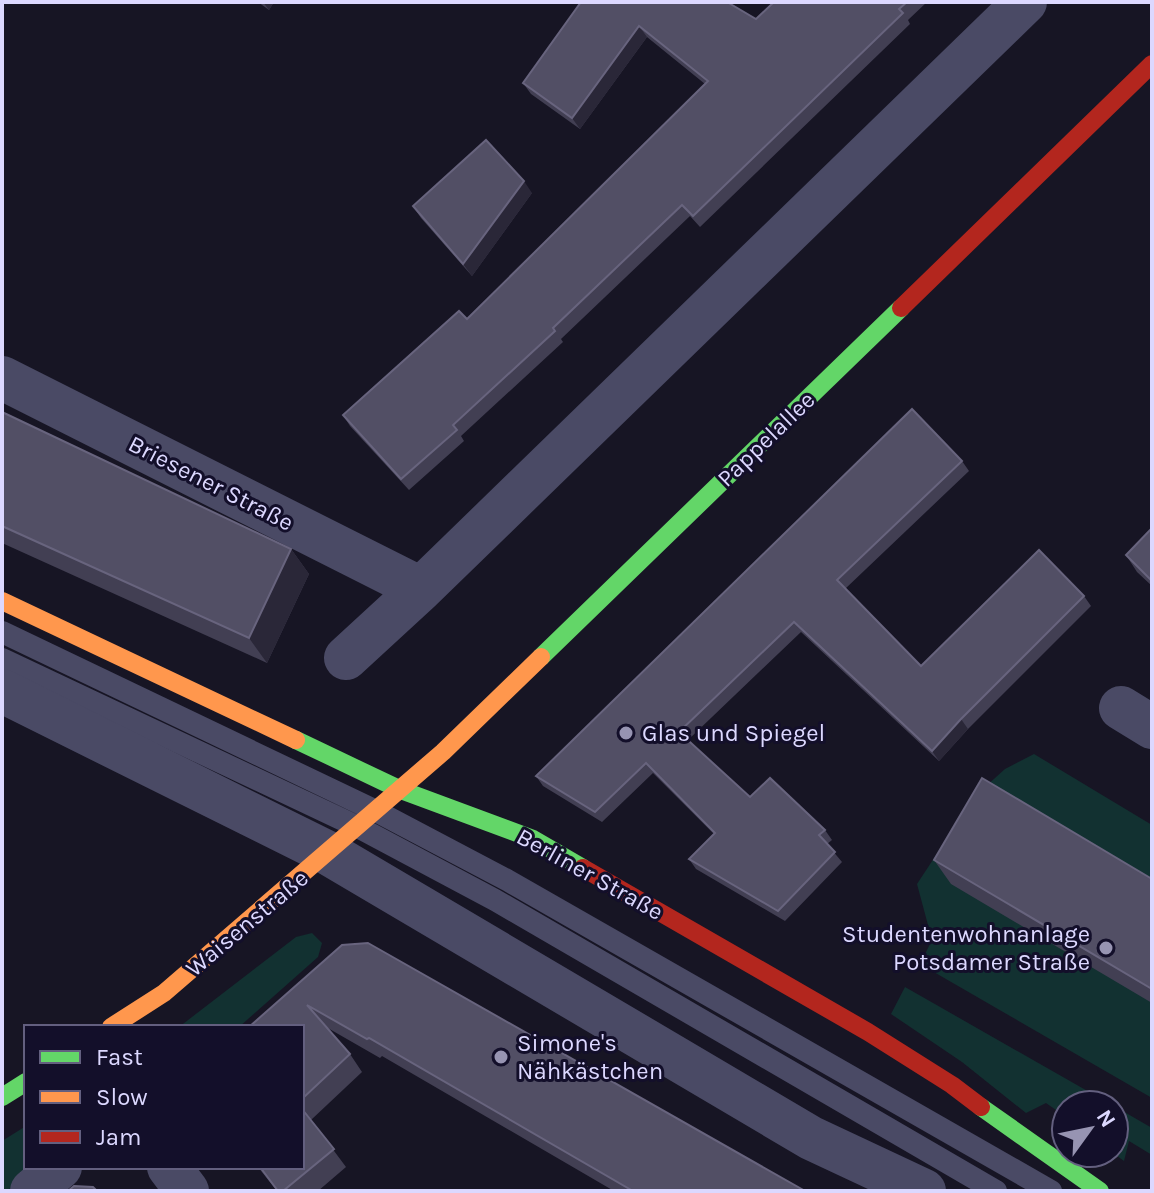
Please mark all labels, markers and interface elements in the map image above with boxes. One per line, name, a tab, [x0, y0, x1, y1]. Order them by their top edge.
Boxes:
street label: Pappelallee	[711, 386, 821, 492]
street label: Briesener Straße	[124, 429, 298, 537]
place label: Glas und Spiegel	[642, 719, 825, 747]
marker: Glas und Spiegel	[617, 724, 635, 742]
street label: Berliner Straße	[512, 822, 668, 926]
street label: Waisenstraße	[180, 864, 314, 982]
place label: Studentenwohnanlage Potsdamer Straße	[842, 920, 1090, 976]
marker: Studentenwohnanlage Potsdamer Straße	[1097, 939, 1115, 957]
legend	[24, 1025, 304, 1169]
place label: Simone's Nähkästchen	[517, 1029, 663, 1085]
text: Fast	[96, 1043, 143, 1071]
marker: Simone's Nähkästchen	[492, 1048, 510, 1066]
text: Slow	[96, 1083, 148, 1111]
north arrow	[1050, 1089, 1130, 1169]
text: N	[1091, 1105, 1121, 1132]
text: Jam	[96, 1123, 141, 1151]

